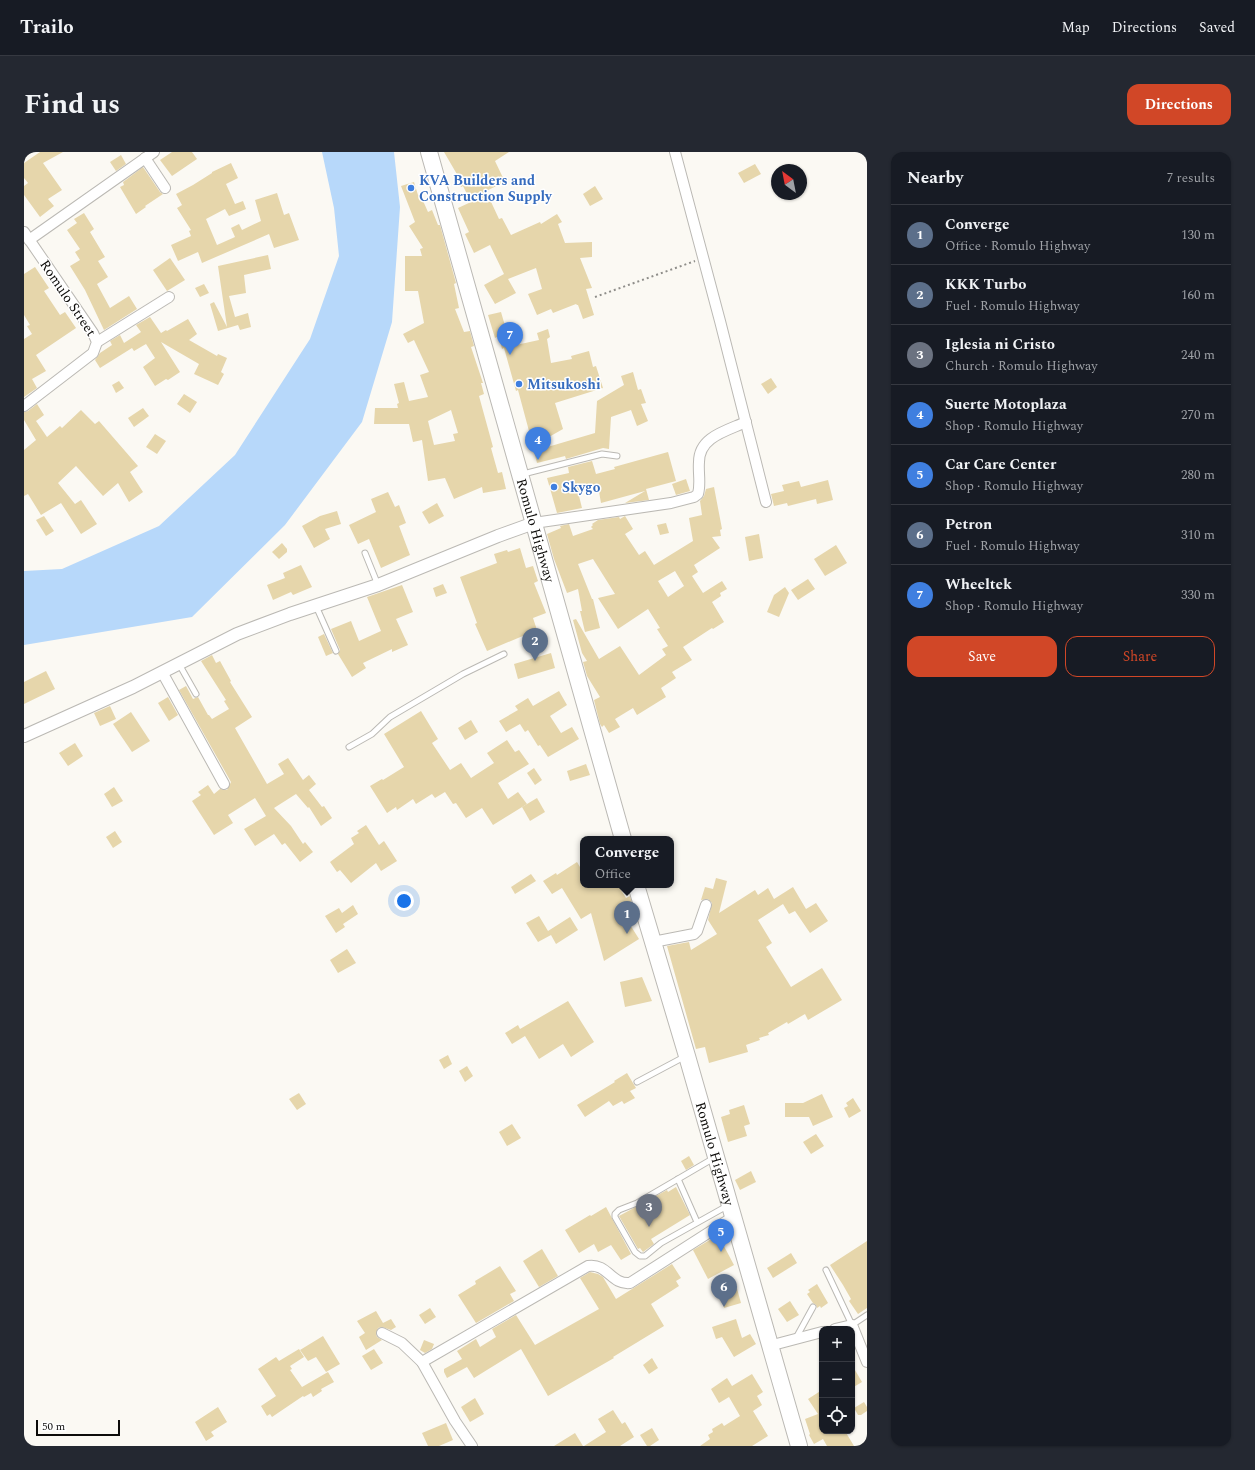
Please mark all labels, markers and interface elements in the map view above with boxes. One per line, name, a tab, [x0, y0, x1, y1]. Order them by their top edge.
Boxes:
text: Trailo	[20, 13, 74, 42]
text: Map	[1062, 17, 1090, 38]
text: Directions	[1112, 17, 1177, 38]
text: Saved	[1199, 17, 1235, 38]
text: Find us	[24, 83, 120, 126]
button: Directions	[1127, 84, 1231, 125]
north arrow	[771, 164, 807, 200]
text: Nearby	[907, 165, 963, 191]
text: 7 results	[1167, 168, 1215, 188]
place label: KVA Builders and Construction Supply	[419, 170, 553, 207]
marker: KVA Builders and Construction Supply	[406, 183, 416, 193]
text: Converge	[945, 213, 1010, 236]
text: 1	[916, 225, 924, 245]
text: 130 m	[1181, 225, 1215, 245]
text: Office · Romulo Highway	[945, 236, 1090, 256]
street label: Romulo Street	[35, 255, 102, 341]
text: KKK Turbo	[945, 273, 1026, 296]
text: 2	[916, 285, 924, 305]
text: 160 m	[1181, 285, 1215, 305]
text: Fuel · Romulo Highway	[945, 296, 1080, 316]
pin: 7	[497, 322, 523, 355]
text: Iglesia ni Cristo	[945, 333, 1055, 356]
text: 3	[916, 345, 924, 365]
text: 240 m	[1181, 345, 1215, 365]
text: Church · Romulo Highway	[945, 356, 1098, 376]
place label: Mitsukoshi	[527, 374, 601, 395]
marker: Mitsukoshi	[514, 379, 524, 389]
text: Suerte Motoplaza	[945, 393, 1067, 416]
text: 4	[916, 405, 924, 425]
text: 270 m	[1181, 405, 1215, 425]
text: Shop · Romulo Highway	[945, 416, 1083, 436]
pin: 4	[525, 427, 551, 460]
text: Car Care Center	[945, 453, 1056, 476]
text: 5	[916, 465, 924, 485]
text: 280 m	[1181, 465, 1215, 485]
street label: Romulo Highway	[511, 476, 561, 586]
text: Shop · Romulo Highway	[945, 476, 1083, 496]
place label: Skygo	[562, 477, 601, 498]
marker: Skygo	[549, 482, 559, 492]
text: Petron	[945, 513, 992, 536]
text: 6	[916, 525, 924, 545]
text: 310 m	[1181, 525, 1215, 545]
text: Fuel · Romulo Highway	[945, 536, 1080, 556]
text: Wheeltek	[945, 573, 1012, 596]
text: 7	[916, 585, 924, 605]
text: 330 m	[1181, 585, 1215, 605]
text: Shop · Romulo Highway	[945, 596, 1083, 616]
pin: 2	[522, 628, 548, 661]
button: Save	[907, 636, 1057, 677]
button: Share	[1065, 636, 1215, 677]
popup	[580, 836, 674, 888]
text: Converge	[595, 841, 659, 864]
text: Office	[595, 864, 631, 884]
your location	[394, 891, 414, 911]
pin: 1	[614, 901, 640, 934]
street label: Romulo Highway	[690, 1099, 740, 1209]
pin: 3	[636, 1194, 662, 1227]
pin: 5	[708, 1219, 734, 1252]
pin: 6	[711, 1274, 737, 1307]
map controls	[819, 1326, 855, 1434]
button: +	[819, 1326, 855, 1362]
button: −	[819, 1362, 855, 1398]
button: locate	[819, 1398, 855, 1434]
scale bar	[36, 1418, 120, 1437]
text: 50 m	[42, 1418, 65, 1435]

